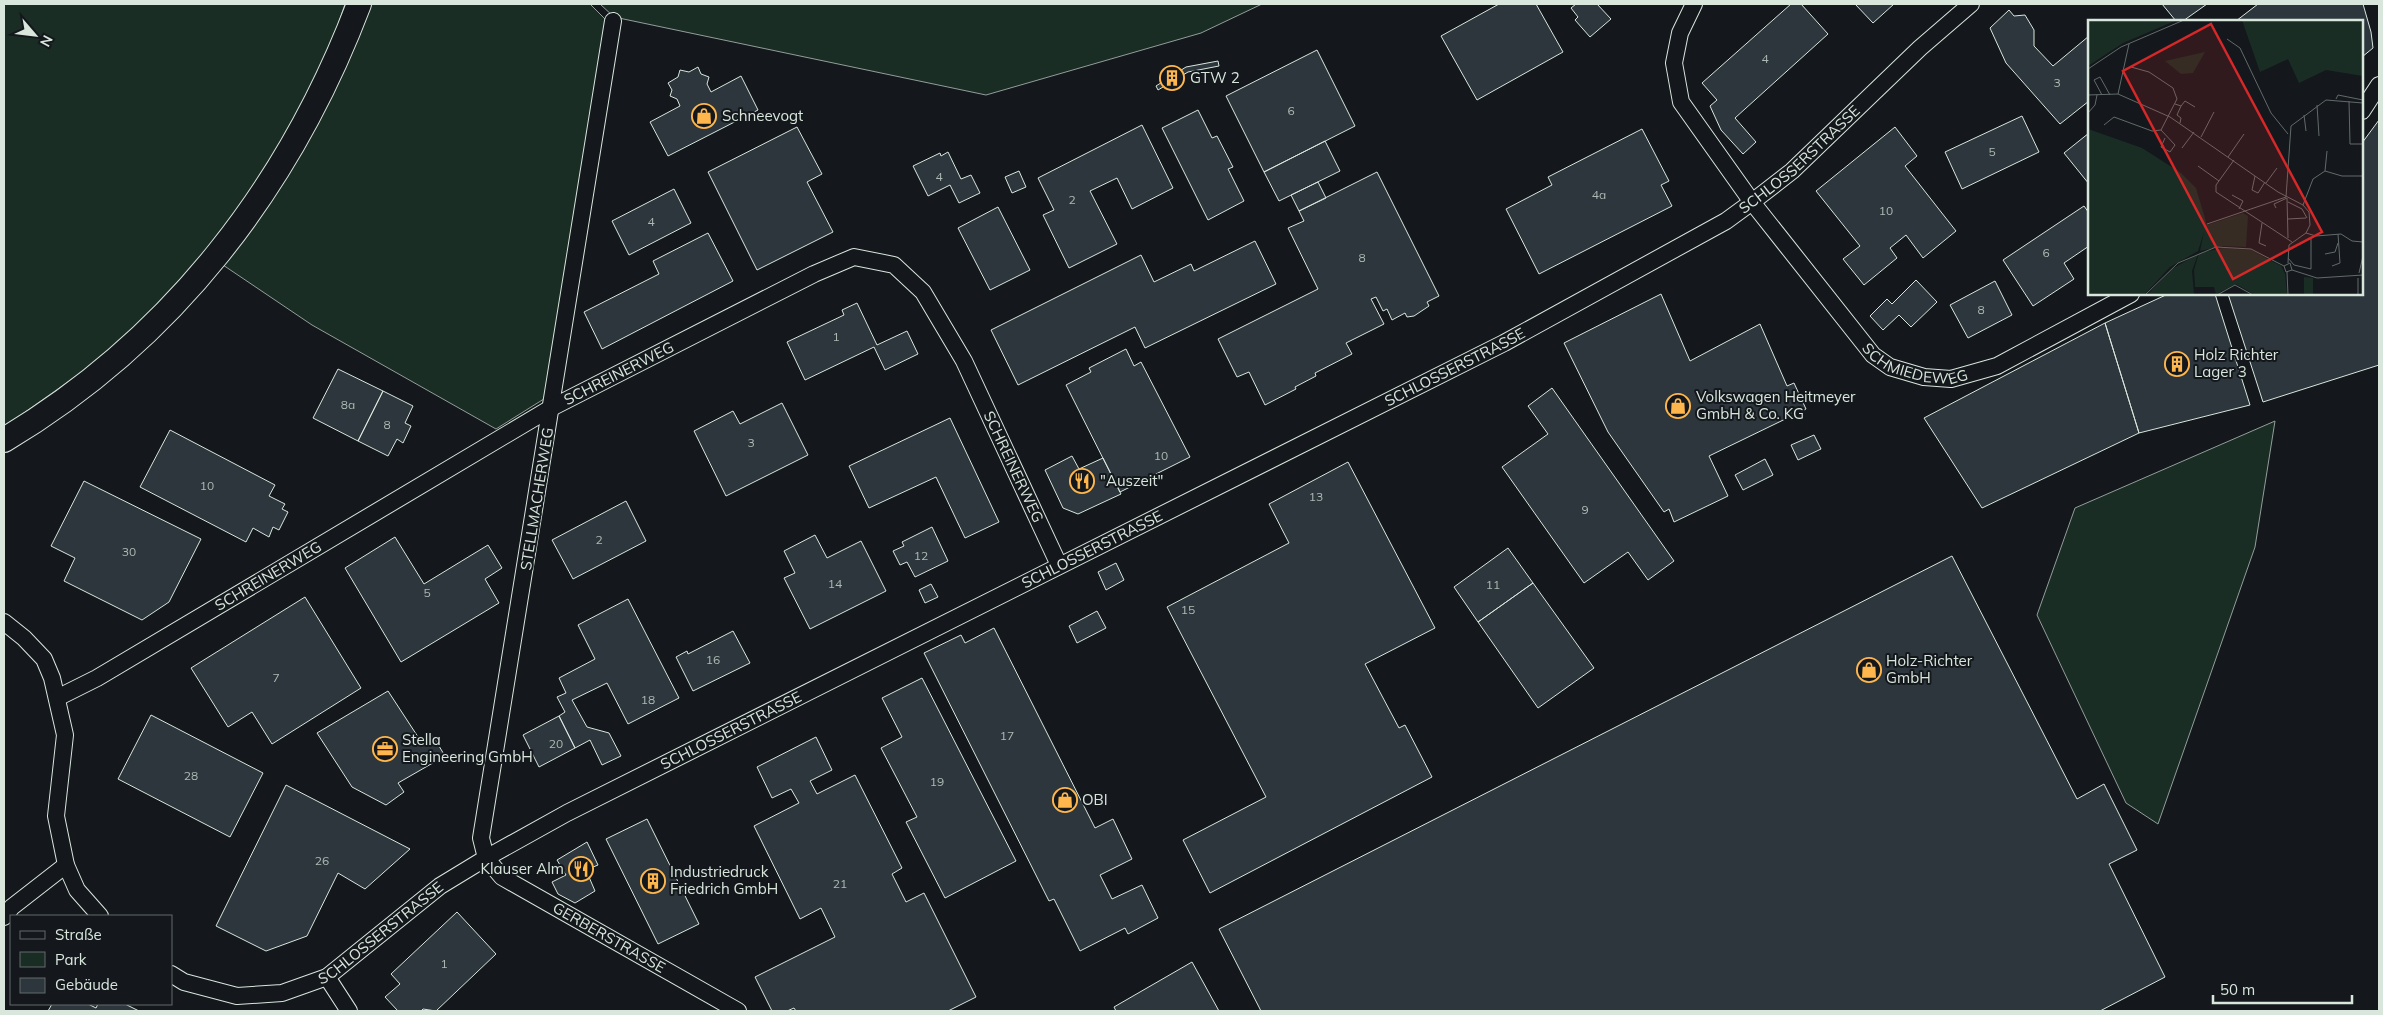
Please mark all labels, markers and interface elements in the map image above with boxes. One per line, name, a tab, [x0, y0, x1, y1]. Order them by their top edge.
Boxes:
north arrow	[10, 10, 60, 60]
inset map	[2088, 20, 2363, 295]
text: N	[36, 32, 57, 50]
house number: 4	[1761, 51, 1769, 66]
building icon: GTW 2	[1159, 65, 1185, 91]
place label: GTW 2	[1190, 68, 1240, 87]
house number: 3	[2053, 75, 2061, 90]
street label: SCHLOSSERSTRASSE	[1735, 101, 1864, 217]
shop icon: Schneevogt	[691, 103, 717, 129]
house number: 6	[1287, 103, 1295, 118]
place label: Schneevogt	[722, 106, 803, 125]
house number: 5	[1988, 144, 1996, 159]
house number: 4	[935, 169, 943, 184]
house number: 4a	[1592, 187, 1606, 202]
house number: 2	[1068, 192, 1076, 207]
house number: 10	[1879, 203, 1893, 218]
house number: 4	[647, 214, 655, 229]
house number: 6	[2042, 245, 2050, 260]
house number: 8	[1358, 250, 1366, 265]
house number: 8	[1977, 302, 1985, 317]
street label: SCHLOSSERSTRASSE	[1381, 323, 1528, 410]
house number: 1	[832, 329, 840, 344]
street label: SCHREINERWEG	[560, 337, 677, 409]
street label: SCHMIEDEWEG	[1858, 339, 1970, 388]
place label: Holz Richter Lager 3	[2194, 345, 2279, 381]
building icon: Holz Richter Lager 3	[2164, 351, 2190, 377]
place label: Volkswagen Heitmeyer GmbH & Co. KG	[1696, 387, 1856, 423]
shop icon: Volkswagen Heitmeyer GmbH & Co. KG	[1665, 393, 1691, 419]
house number: 8a	[341, 397, 355, 412]
street label: SCHREINERWEG	[980, 408, 1048, 525]
house number: 8	[383, 417, 391, 432]
street label: STELLMACHERWEG	[516, 426, 557, 572]
house number: 3	[747, 435, 755, 450]
house number: 10	[1154, 448, 1168, 463]
restaurant icon: "Auszeit"	[1069, 468, 1095, 494]
place label: "Auszeit"	[1100, 471, 1163, 490]
house number: 10	[200, 478, 214, 493]
house number: 13	[1309, 489, 1323, 504]
house number: 9	[1581, 502, 1589, 517]
street label: SCHLOSSERSTRASSE	[1018, 506, 1166, 592]
house number: 2	[595, 532, 603, 547]
street label: SCHREINERWEG	[211, 537, 325, 615]
house number: 30	[122, 544, 136, 559]
house number: 12	[914, 548, 928, 563]
house number: 14	[828, 576, 842, 591]
house number: 11	[1486, 577, 1500, 592]
house number: 5	[423, 585, 431, 600]
house number: 15	[1181, 602, 1195, 617]
place label: Holz-Richter GmbH	[1886, 651, 1973, 687]
house number: 16	[706, 652, 720, 667]
shop icon: Holz-Richter GmbH	[1856, 657, 1882, 683]
house number: 7	[272, 670, 280, 685]
street label: SCHLOSSERSTRASSE	[657, 687, 805, 774]
house number: 18	[641, 692, 655, 707]
house number: 17	[1000, 728, 1014, 743]
place label: Stella Engineering GmbH	[402, 730, 533, 766]
office icon: Stella Engineering GmbH	[372, 736, 398, 762]
house number: 20	[549, 736, 563, 751]
house number: 28	[184, 768, 198, 783]
house number: 19	[930, 774, 944, 789]
shop icon: OBI	[1052, 787, 1078, 813]
place label: OBI	[1082, 790, 1108, 809]
house number: 26	[315, 853, 329, 868]
restaurant icon: Klauser Alm	[568, 856, 594, 882]
place label: Klauser Alm	[481, 859, 564, 878]
place label: Industriedruck Friedrich GmbH	[670, 862, 778, 898]
building icon: Industriedruck Friedrich GmbH	[640, 868, 666, 894]
house number: 21	[833, 876, 847, 891]
street label: SCHLOSSERSTRASSE	[316, 877, 447, 988]
street label: GERBERSTRASSE	[549, 898, 669, 977]
legend	[10, 915, 172, 1005]
text: Straße	[55, 925, 102, 944]
text: Park	[55, 950, 87, 969]
house number: 1	[440, 956, 448, 971]
scale bar	[2213, 972, 2352, 1004]
text: Gebäude	[55, 975, 118, 994]
text: 50 m	[2220, 980, 2255, 999]

